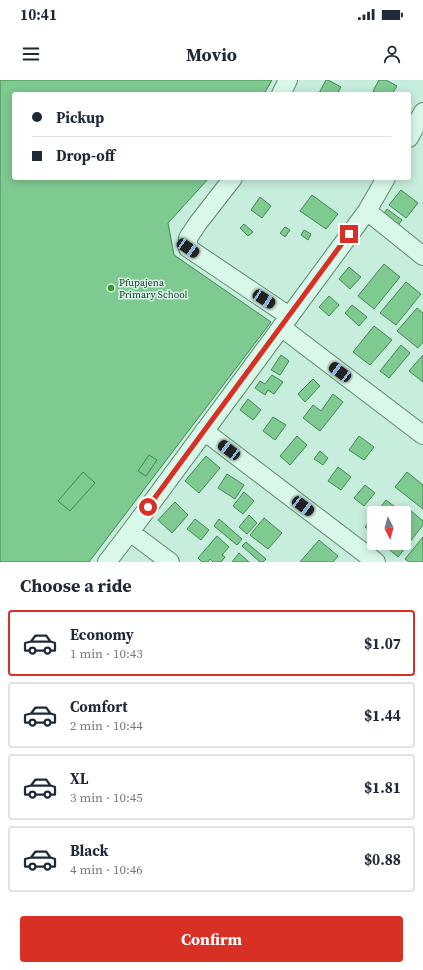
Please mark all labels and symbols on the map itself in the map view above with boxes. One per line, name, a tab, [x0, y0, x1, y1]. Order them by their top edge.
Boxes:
route end	[340, 225, 358, 243]
car	[175, 236, 201, 260]
place label: Pfupajena Primary School	[119, 276, 188, 301]
marker: Pfupajena Primary School	[106, 283, 116, 293]
car	[251, 287, 277, 311]
car	[327, 360, 353, 384]
car	[216, 438, 242, 462]
car	[290, 494, 316, 518]
route start	[139, 498, 157, 516]
north arrow	[367, 506, 411, 550]

